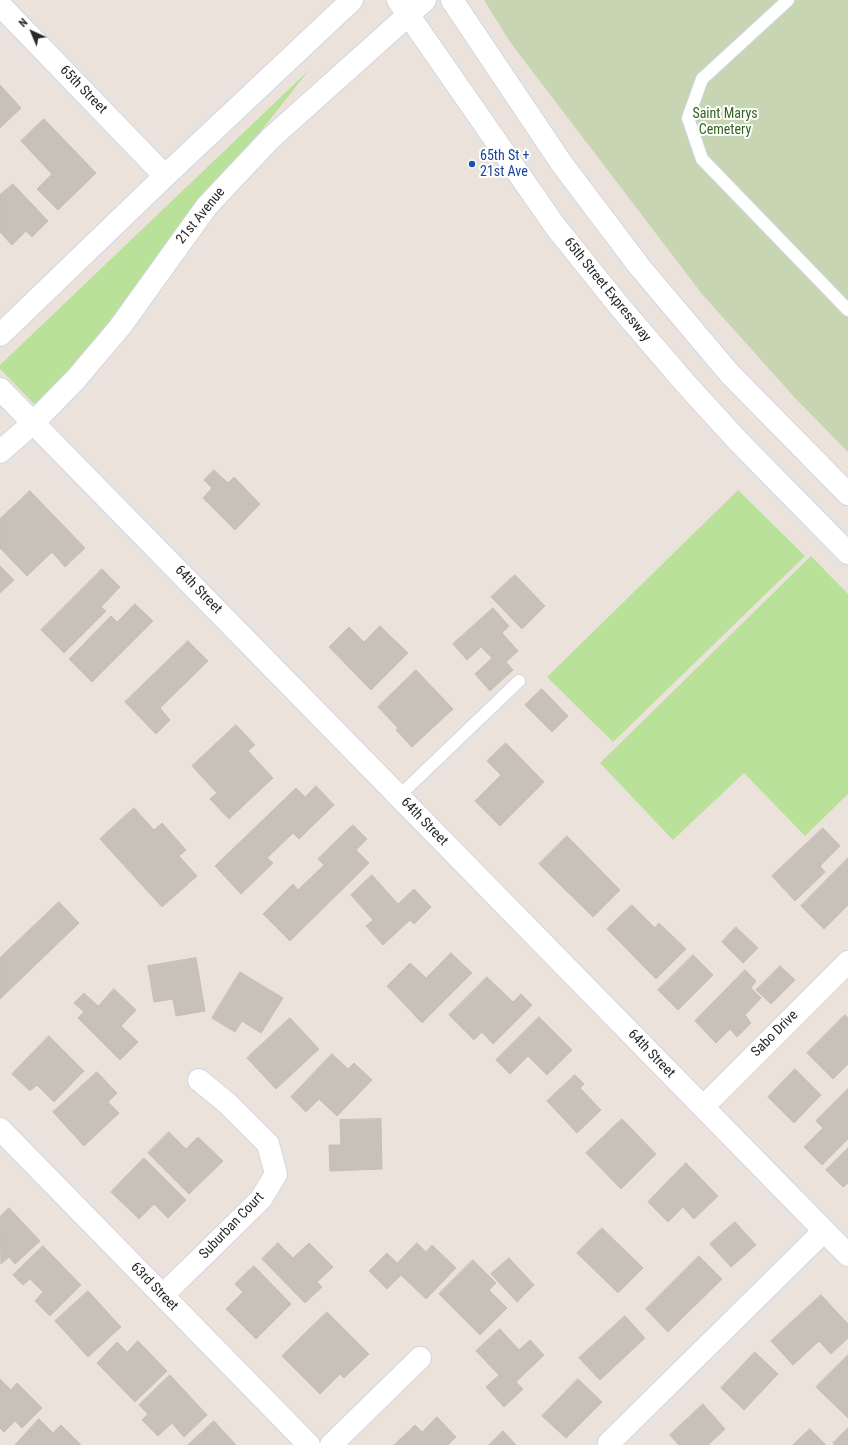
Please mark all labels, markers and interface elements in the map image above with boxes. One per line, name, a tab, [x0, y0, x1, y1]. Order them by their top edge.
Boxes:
north arrow	[12, 12, 52, 52]
text: N	[16, 16, 30, 30]
street label: 65th Street	[56, 62, 110, 118]
park label: Saint Marys Cemetery	[692, 106, 758, 138]
place label: 65th St + 21st Ave	[480, 148, 530, 180]
marker: 65th St + 21st Ave	[467, 159, 477, 169]
street label: 21st Avenue	[173, 184, 229, 248]
street label: 65th Street Expressway	[560, 235, 654, 345]
street label: 64th Street	[171, 562, 225, 618]
street label: 64th Street	[397, 794, 451, 850]
street label: Sabo Drive	[748, 1007, 802, 1061]
street label: 64th Street	[624, 1026, 678, 1082]
street label: Suburban Court	[196, 1189, 268, 1263]
street label: 63rd Street	[127, 1259, 181, 1315]

